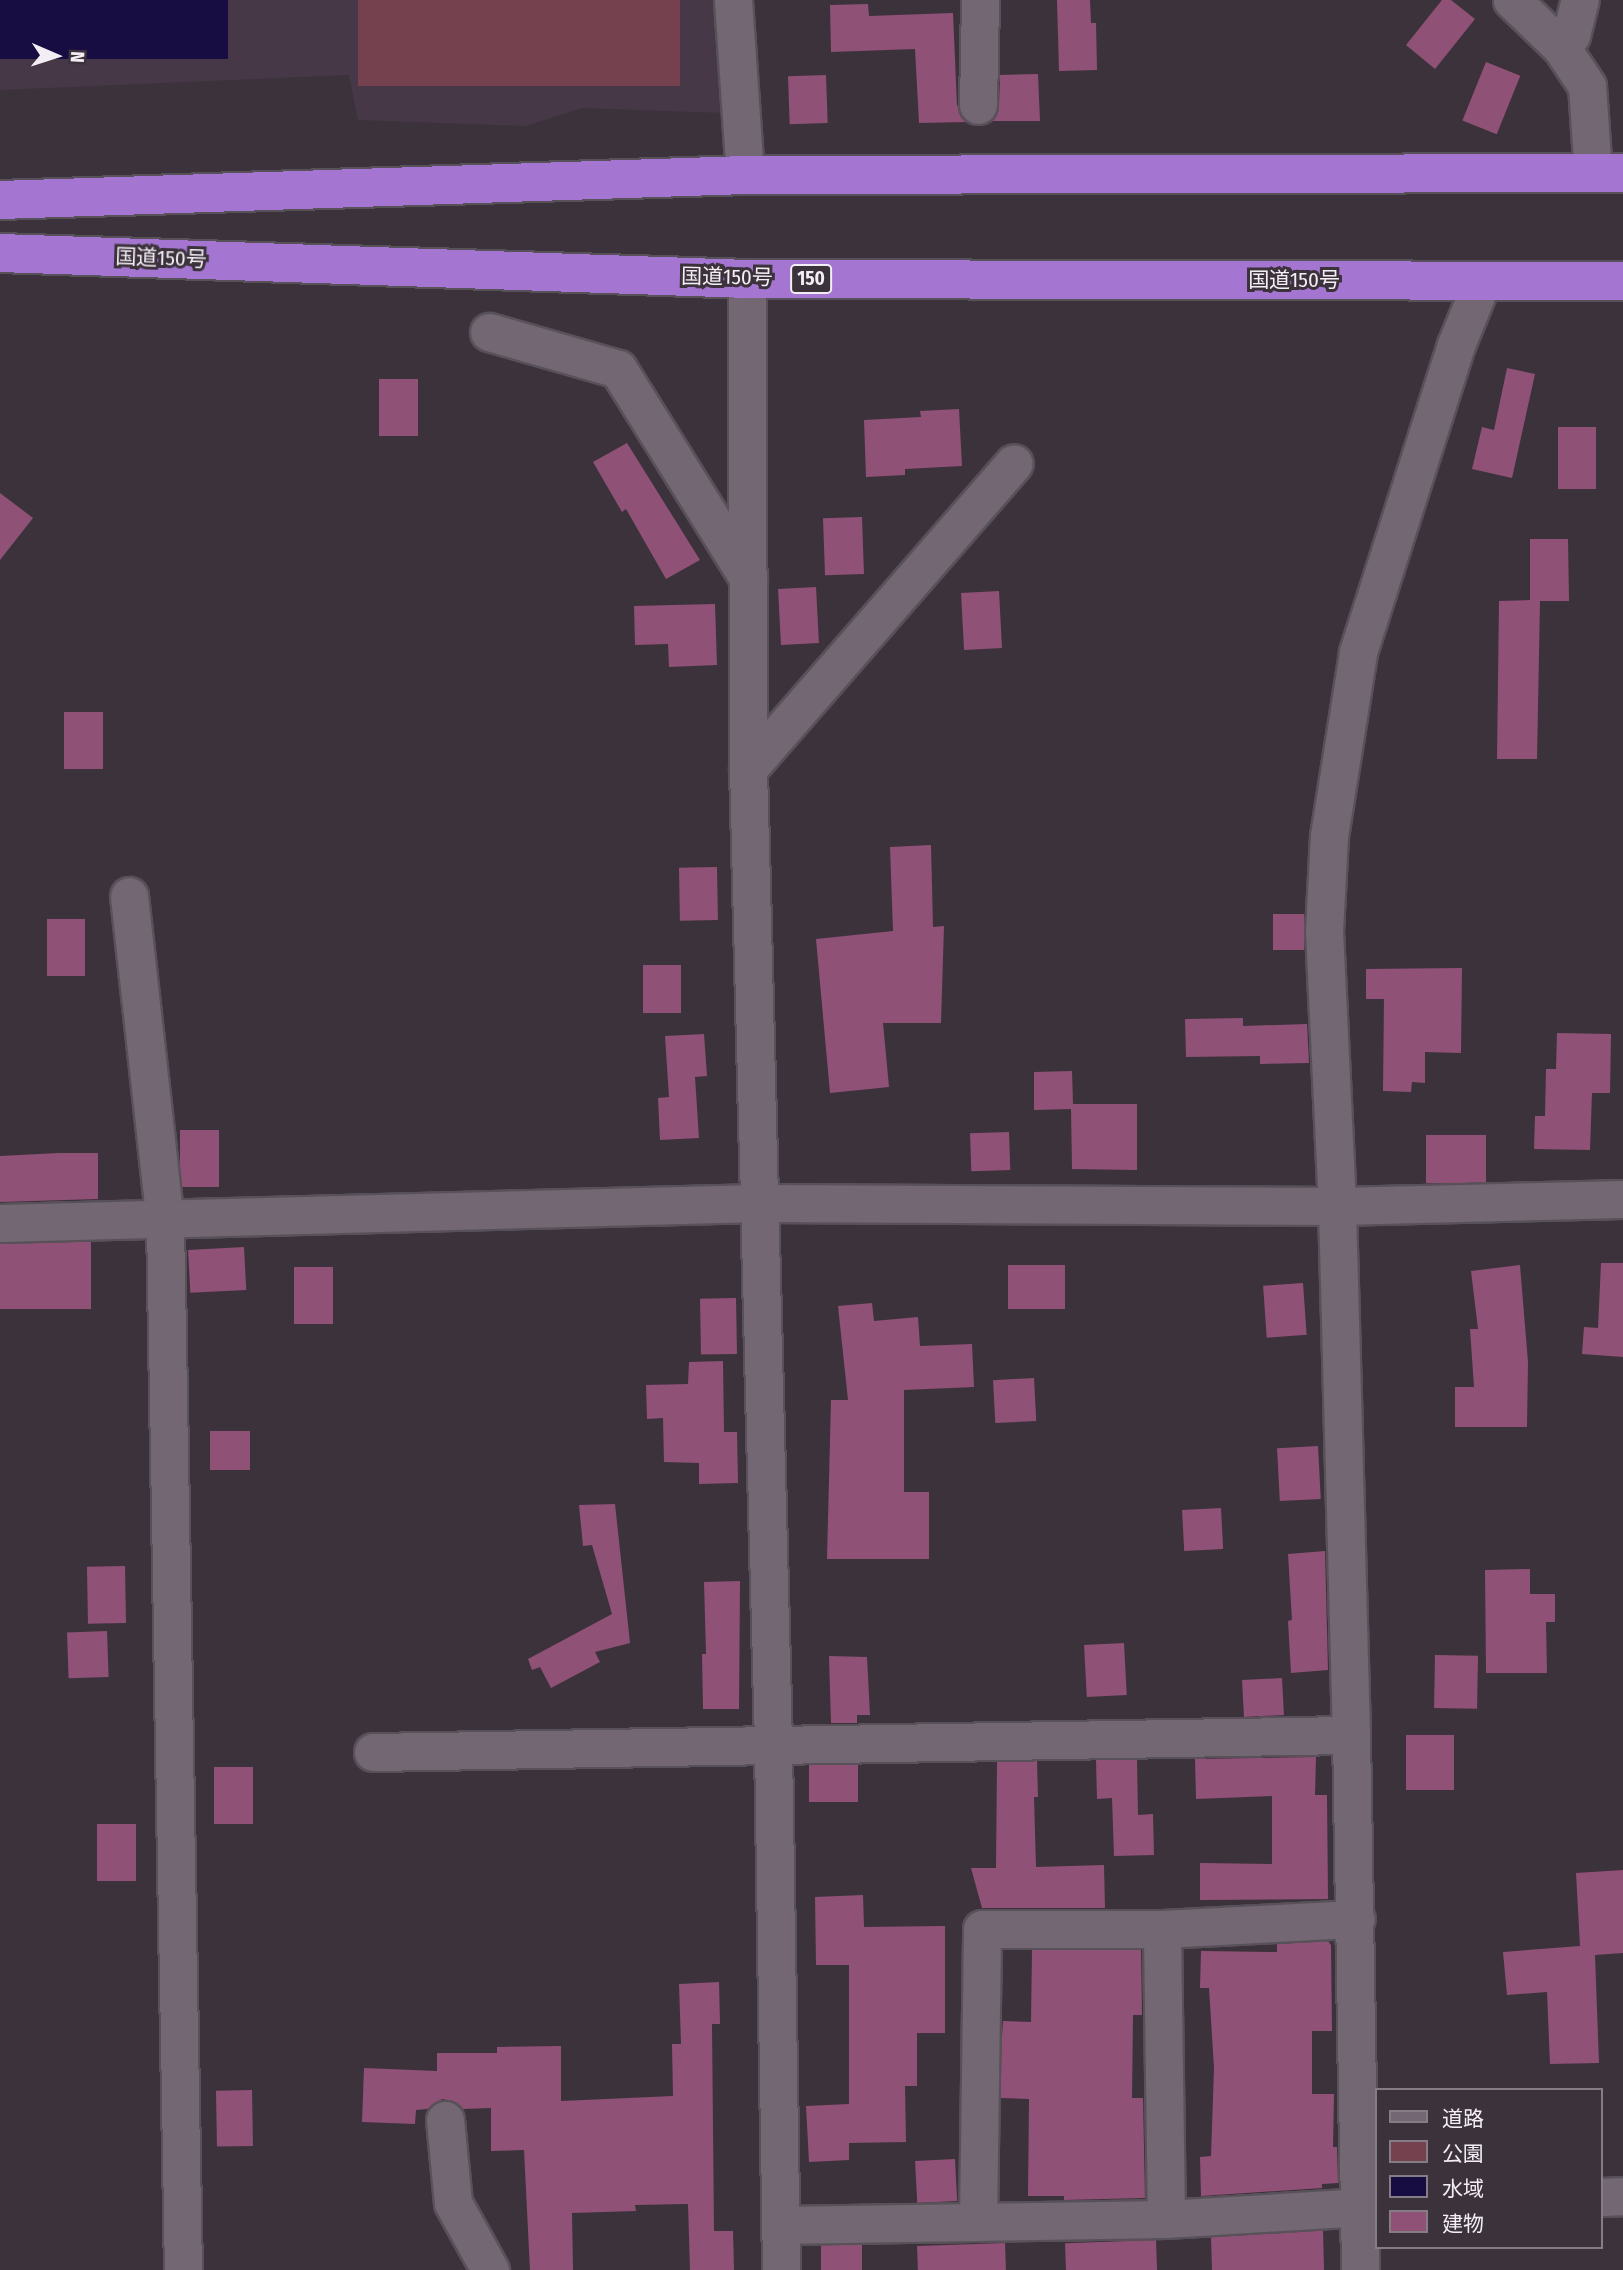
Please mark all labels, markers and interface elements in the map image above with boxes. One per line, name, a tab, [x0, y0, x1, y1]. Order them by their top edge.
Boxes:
north arrow	[21, 21, 91, 91]
text: N	[66, 51, 89, 63]
street label: 国道150号	[115, 244, 207, 272]
street label: 国道150号	[681, 264, 773, 290]
road number: 150	[790, 264, 832, 294]
street label: 国道150号	[1248, 267, 1340, 293]
legend	[1374, 2088, 1602, 2249]
text: 道路	[1442, 2106, 1484, 2132]
text: 公園	[1442, 2141, 1484, 2167]
text: 水域	[1442, 2176, 1484, 2202]
text: 建物	[1442, 2211, 1484, 2237]

